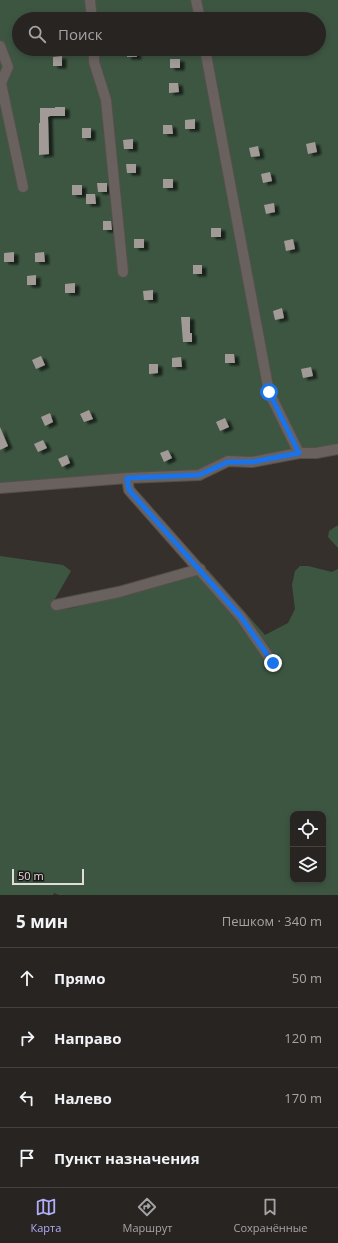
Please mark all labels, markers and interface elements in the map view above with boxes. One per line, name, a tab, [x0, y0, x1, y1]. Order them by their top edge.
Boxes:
search box	[12, 12, 326, 56]
icon: search	[26, 23, 48, 45]
text: Поиск	[58, 24, 102, 44]
route start	[260, 383, 278, 401]
route end	[264, 654, 282, 672]
map controls	[290, 811, 326, 883]
button: locate	[290, 811, 326, 847]
button: layers	[290, 847, 326, 883]
scale bar	[12, 867, 84, 886]
text: 50 m	[18, 868, 44, 883]
text: 5 мин	[16, 910, 68, 933]
text: Пешком · 340 m	[222, 912, 322, 930]
icon: ahead	[16, 967, 38, 989]
text: Прямо	[54, 968, 106, 988]
text: 50 m	[292, 969, 322, 987]
icon: right	[16, 1027, 38, 1049]
text: Направо	[54, 1028, 122, 1048]
text: 120 m	[284, 1029, 322, 1047]
icon: left	[16, 1087, 38, 1109]
text: Налево	[54, 1088, 112, 1108]
text: 170 m	[284, 1089, 322, 1107]
icon: arrive	[16, 1147, 38, 1169]
text: Пункт назначения	[54, 1148, 200, 1168]
tab: Карта	[31, 1196, 61, 1235]
tab: Маршрут	[123, 1196, 172, 1235]
tab: Сохранённые	[234, 1196, 307, 1235]

